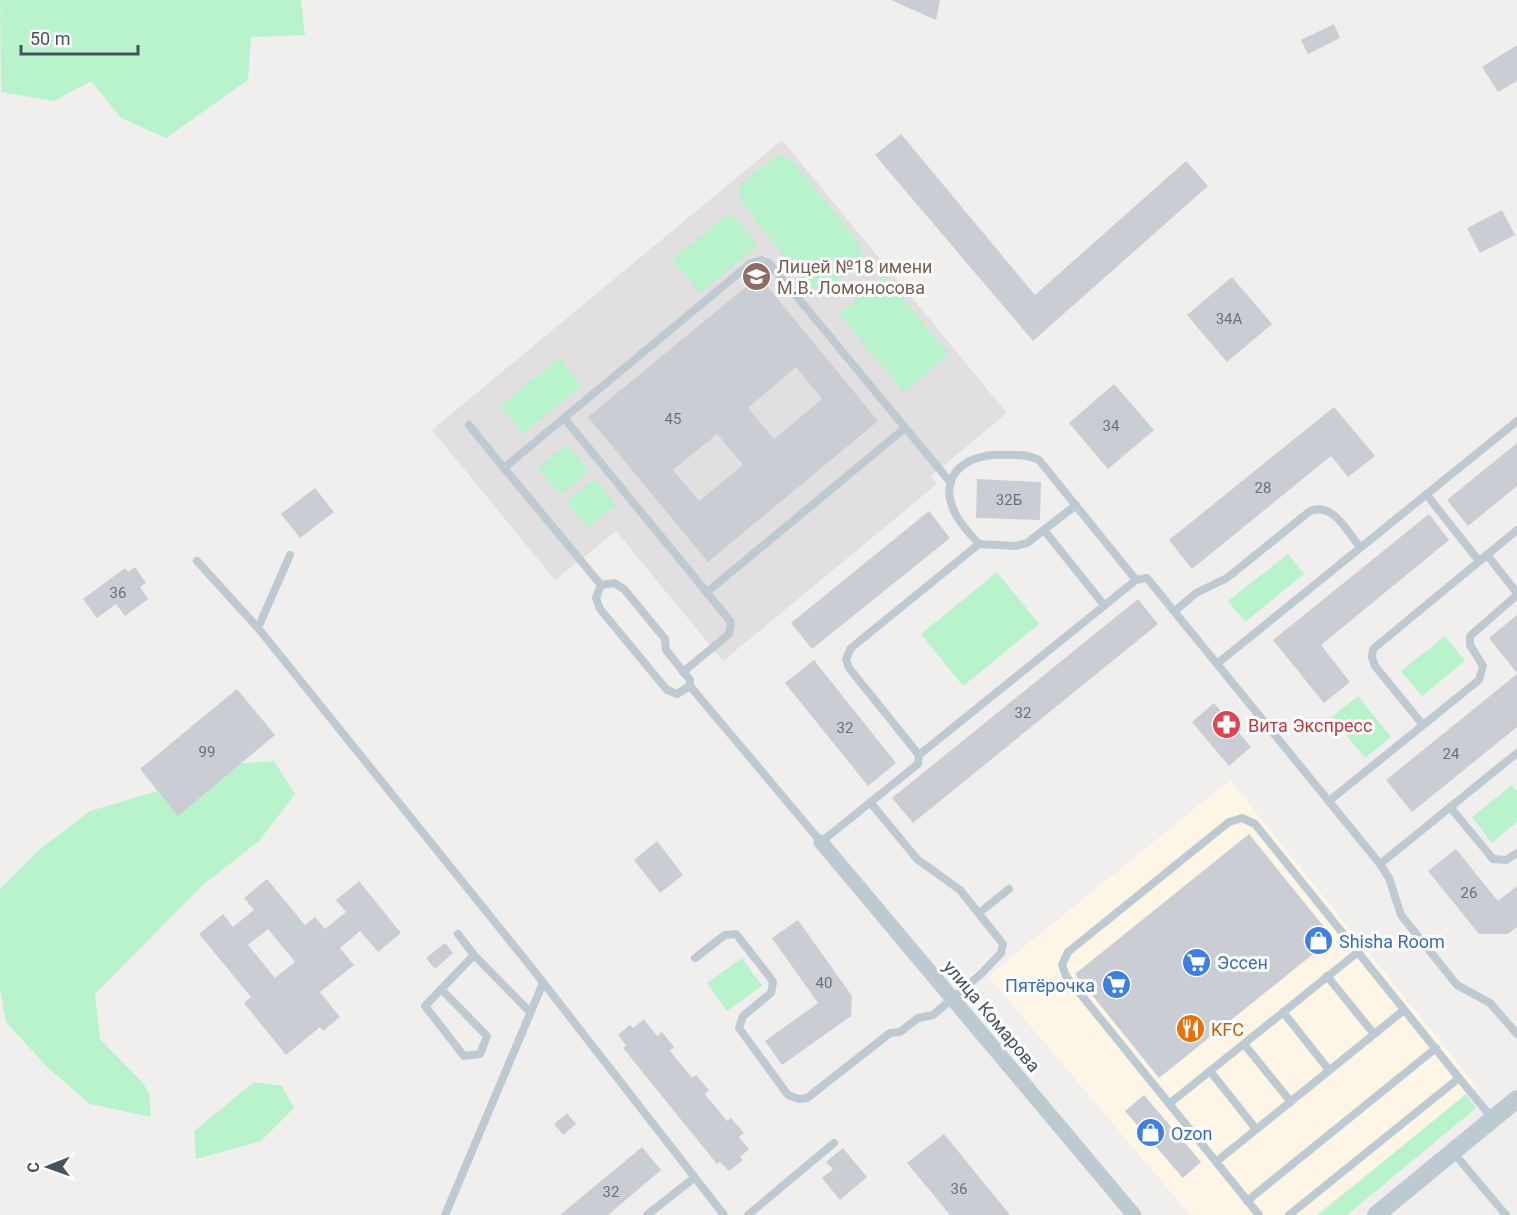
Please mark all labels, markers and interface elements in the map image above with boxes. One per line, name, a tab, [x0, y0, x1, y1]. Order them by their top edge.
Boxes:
scale bar	[21, 18, 138, 56]
text: 50 m	[30, 28, 70, 49]
place label: Лицей №18 имени М.В. Ломоносова	[777, 256, 932, 298]
school or university icon: Лицей №18 имени М.В. Ломоносова	[740, 260, 772, 292]
house number: 34А	[1216, 310, 1243, 328]
house number: 45	[665, 410, 681, 428]
house number: 34	[1103, 417, 1120, 435]
house number: 28	[1255, 479, 1271, 497]
house number: 32Б	[996, 491, 1022, 509]
house number: 36	[110, 584, 126, 602]
house number: 32	[1015, 704, 1031, 722]
pharmacy icon: Вита Экспресс	[1211, 709, 1243, 741]
place label: Вита Экспресс	[1248, 715, 1372, 736]
house number: 32	[837, 719, 853, 737]
house number: 99	[199, 743, 215, 761]
house number: 24	[1443, 745, 1460, 763]
house number: 26	[1461, 884, 1477, 902]
shop icon: Shisha Room	[1302, 925, 1334, 957]
place label: Shisha Room	[1339, 931, 1445, 952]
supermarket icon: Эссен	[1180, 946, 1212, 978]
place label: Эссен	[1217, 952, 1268, 973]
street label: улица Комарова	[939, 956, 1045, 1076]
supermarket icon: Пятёрочка	[1100, 969, 1132, 1001]
house number: 40	[816, 974, 832, 992]
place label: Пятёрочка	[1005, 975, 1095, 996]
restaurant icon: KFC	[1174, 1013, 1206, 1045]
place label: KFC	[1211, 1019, 1244, 1040]
shop icon: Ozon	[1134, 1117, 1166, 1149]
place label: Ozon	[1171, 1123, 1212, 1144]
north arrow	[18, 1137, 78, 1197]
text: С	[24, 1162, 43, 1173]
house number: 36	[951, 1180, 967, 1198]
house number: 32	[603, 1183, 619, 1201]

